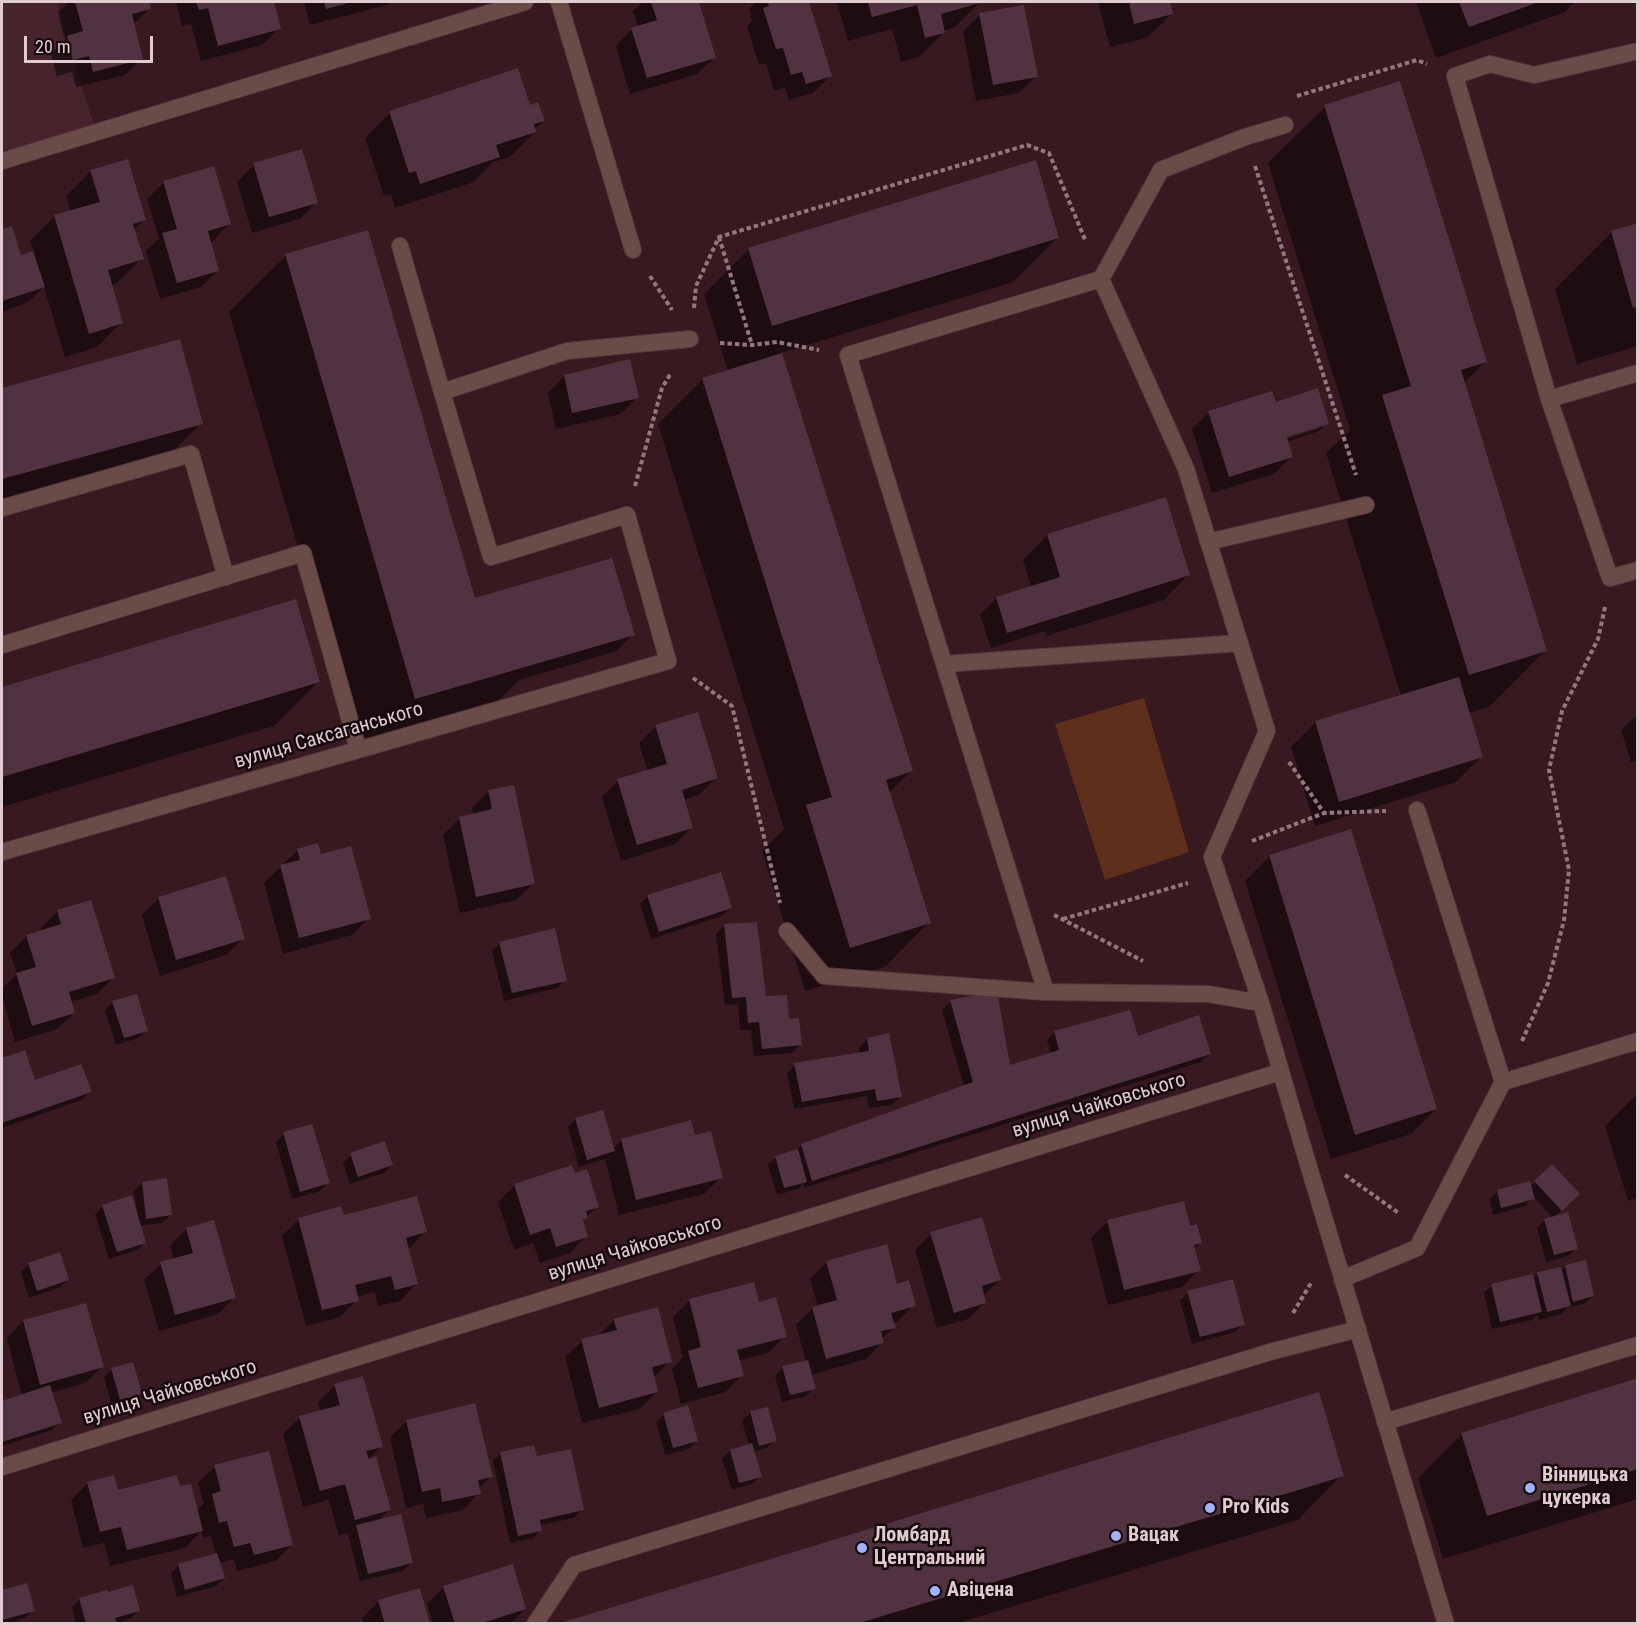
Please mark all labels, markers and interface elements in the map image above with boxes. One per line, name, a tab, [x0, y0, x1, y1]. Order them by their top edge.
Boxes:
scale bar	[27, 24, 156, 62]
text: 20 m	[35, 36, 70, 57]
street label: вулиця Саксаганського	[232, 698, 426, 774]
street label: вулиця Чайковського	[1009, 1068, 1189, 1144]
street label: вулиця Чайковського	[545, 1211, 725, 1287]
street label: вулиця Чайковського	[80, 1355, 260, 1431]
place label: Вінницька цукерка	[1542, 1464, 1628, 1511]
marker: Вінницька цукерка	[1523, 1481, 1537, 1495]
place label: Pro Kids	[1222, 1496, 1289, 1520]
marker: Pro Kids	[1203, 1501, 1217, 1515]
place label: Ломбард Центральний	[874, 1524, 985, 1571]
place label: Вацак	[1128, 1524, 1179, 1548]
marker: Вацак	[1109, 1529, 1123, 1543]
marker: Ломбард Центральний	[855, 1541, 869, 1555]
place label: Авіцена	[947, 1579, 1014, 1603]
marker: Авіцена	[928, 1584, 942, 1598]

